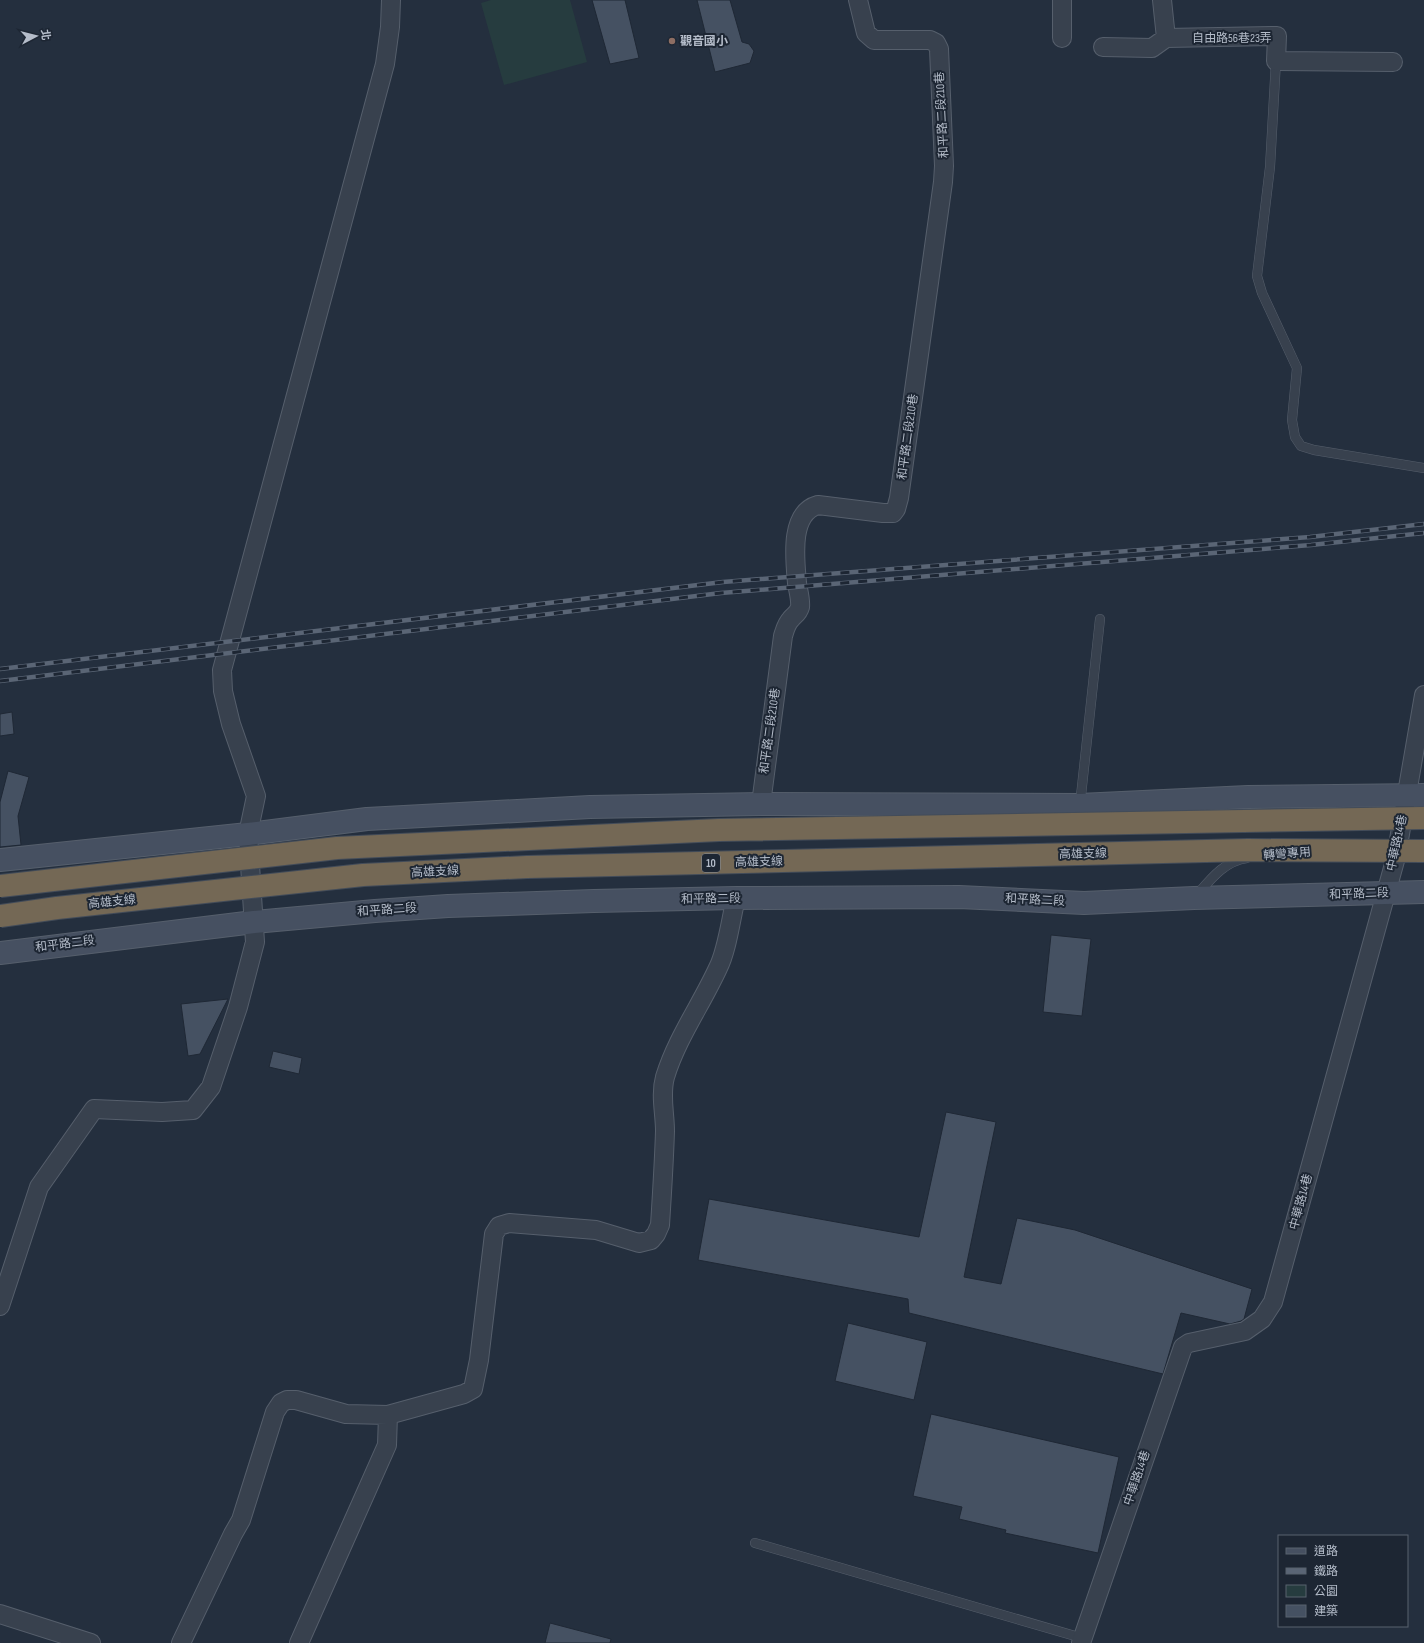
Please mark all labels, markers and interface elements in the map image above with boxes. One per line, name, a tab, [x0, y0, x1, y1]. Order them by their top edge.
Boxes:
north arrow	[16, 16, 56, 56]
text: 北	[38, 29, 53, 41]
street label: 自由路56巷23弄	[1192, 31, 1272, 46]
place label: 觀音國小	[680, 34, 728, 49]
marker: 觀音國小	[667, 36, 677, 46]
street label: 和平路二段210巷	[932, 71, 952, 159]
street label: 和平路二段210巷	[895, 393, 921, 481]
street label: 和平路二段210巷	[757, 687, 783, 775]
street label: 中華路14巷	[1384, 813, 1410, 873]
street label: 轉彎專用	[1262, 844, 1312, 864]
street label: 高雄支線	[1059, 846, 1107, 862]
road number: 10	[702, 854, 720, 872]
street label: 高雄支線	[735, 854, 783, 870]
street label: 高雄支線	[411, 863, 459, 881]
street label: 和平路二段	[1329, 885, 1389, 903]
street label: 和平路二段	[681, 891, 741, 907]
street label: 和平路二段	[1005, 891, 1065, 909]
street label: 高雄支線	[87, 892, 137, 912]
street label: 和平路二段	[357, 900, 417, 920]
street label: 和平路二段	[34, 933, 96, 955]
street label: 中華路14巷	[1286, 1172, 1316, 1232]
street label: 中華路14巷	[1121, 1449, 1153, 1507]
legend	[1278, 1535, 1408, 1627]
text: 道路	[1314, 1544, 1338, 1559]
text: 鐵路	[1314, 1564, 1338, 1579]
text: 公園	[1314, 1584, 1338, 1599]
text: 建築	[1314, 1604, 1338, 1619]

